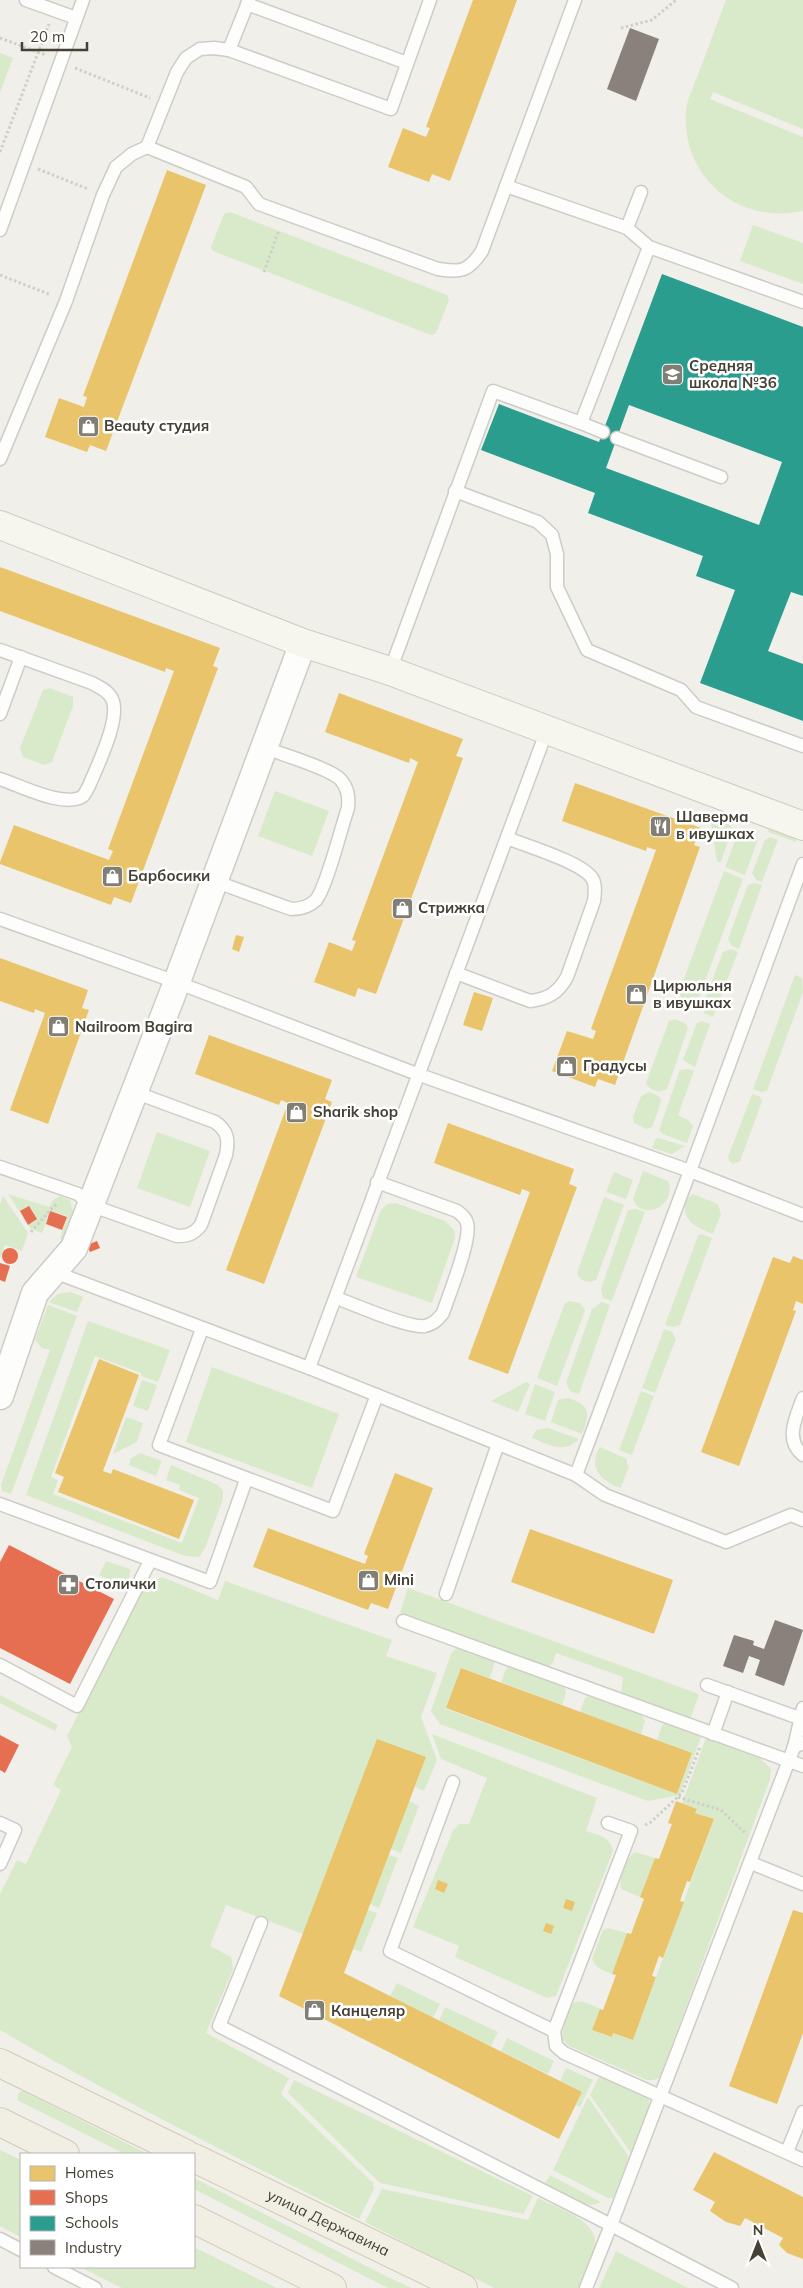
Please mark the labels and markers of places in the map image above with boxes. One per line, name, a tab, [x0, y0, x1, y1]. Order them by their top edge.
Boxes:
place label: Средняя школа №36	[689, 356, 777, 392]
school or university icon: Средняя школа №36	[661, 363, 685, 387]
shop icon: Beauty студия	[76, 414, 100, 438]
place label: Beauty студия	[104, 416, 209, 435]
place label: Шаверма в ивушках	[676, 807, 755, 843]
restaurant icon: Шаверма в ивушках	[648, 814, 672, 838]
shop icon: Барбосики	[100, 864, 124, 888]
place label: Барбосики	[128, 866, 210, 885]
shop icon: Стрижка	[390, 896, 414, 920]
place label: Стрижка	[418, 898, 485, 917]
place label: Цирюльня в ивушках	[653, 976, 732, 1012]
shop icon: Цирюльня в ивушках	[625, 983, 649, 1007]
shop icon: Nailroom Bagira	[47, 1015, 71, 1039]
place label: Nailroom Bagira	[75, 1017, 193, 1036]
shop icon: Градусы	[555, 1054, 579, 1078]
place label: Градусы	[583, 1056, 647, 1075]
shop icon: Sharik shop	[285, 1100, 309, 1124]
place label: Sharik shop	[313, 1102, 398, 1121]
shop icon: Mini	[356, 1568, 380, 1592]
place label: Mini	[384, 1570, 414, 1589]
pharmacy icon: Столички	[57, 1572, 81, 1596]
place label: Столички	[85, 1574, 156, 1593]
shop icon: Канцеляр	[303, 1999, 327, 2023]
place label: Канцеляр	[331, 2001, 405, 2020]

